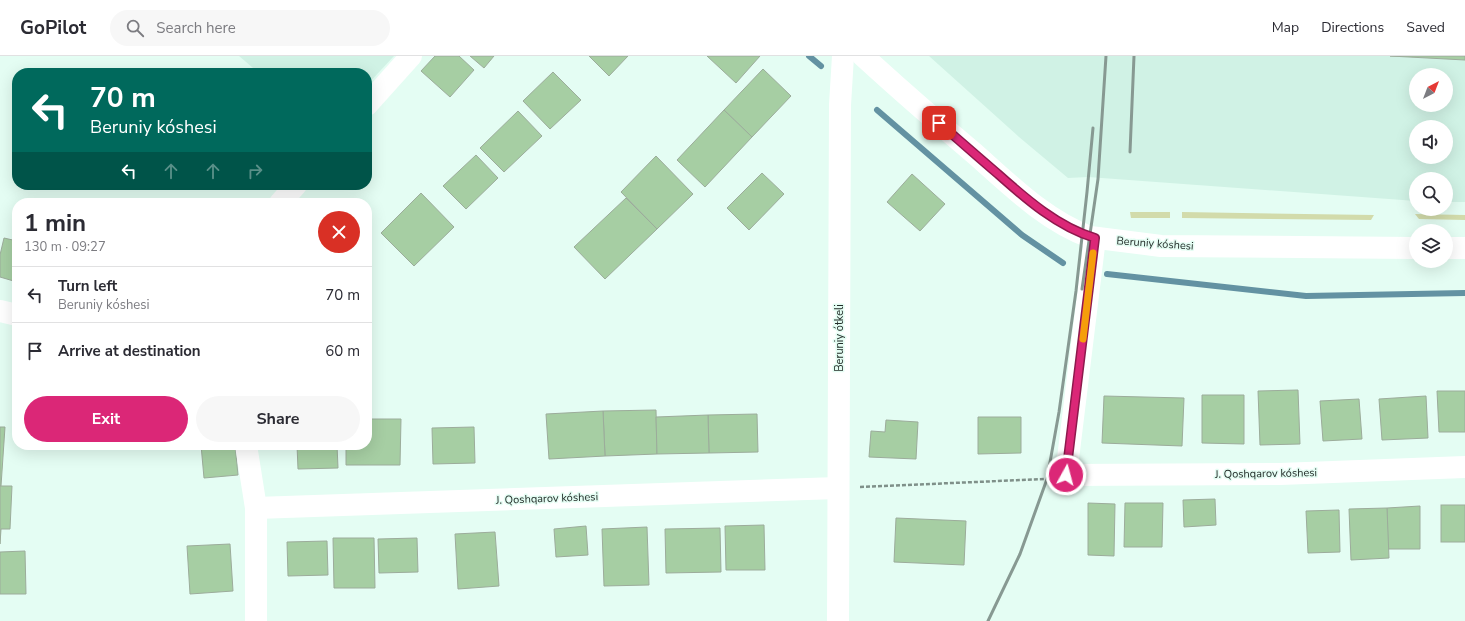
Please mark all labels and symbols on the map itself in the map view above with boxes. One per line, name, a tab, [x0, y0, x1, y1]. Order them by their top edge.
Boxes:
north arrow	[1409, 68, 1453, 112]
pin	[922, 106, 956, 140]
street label: Beruniy kóshesi	[1116, 233, 1194, 254]
street label: Beruniy ótkeli	[832, 304, 847, 372]
position arrow	[1045, 454, 1087, 496]
street label: J. Qoshqarov kóshesi	[1214, 465, 1317, 482]
street label: J. Qoshqarov kóshesi	[495, 489, 598, 508]

